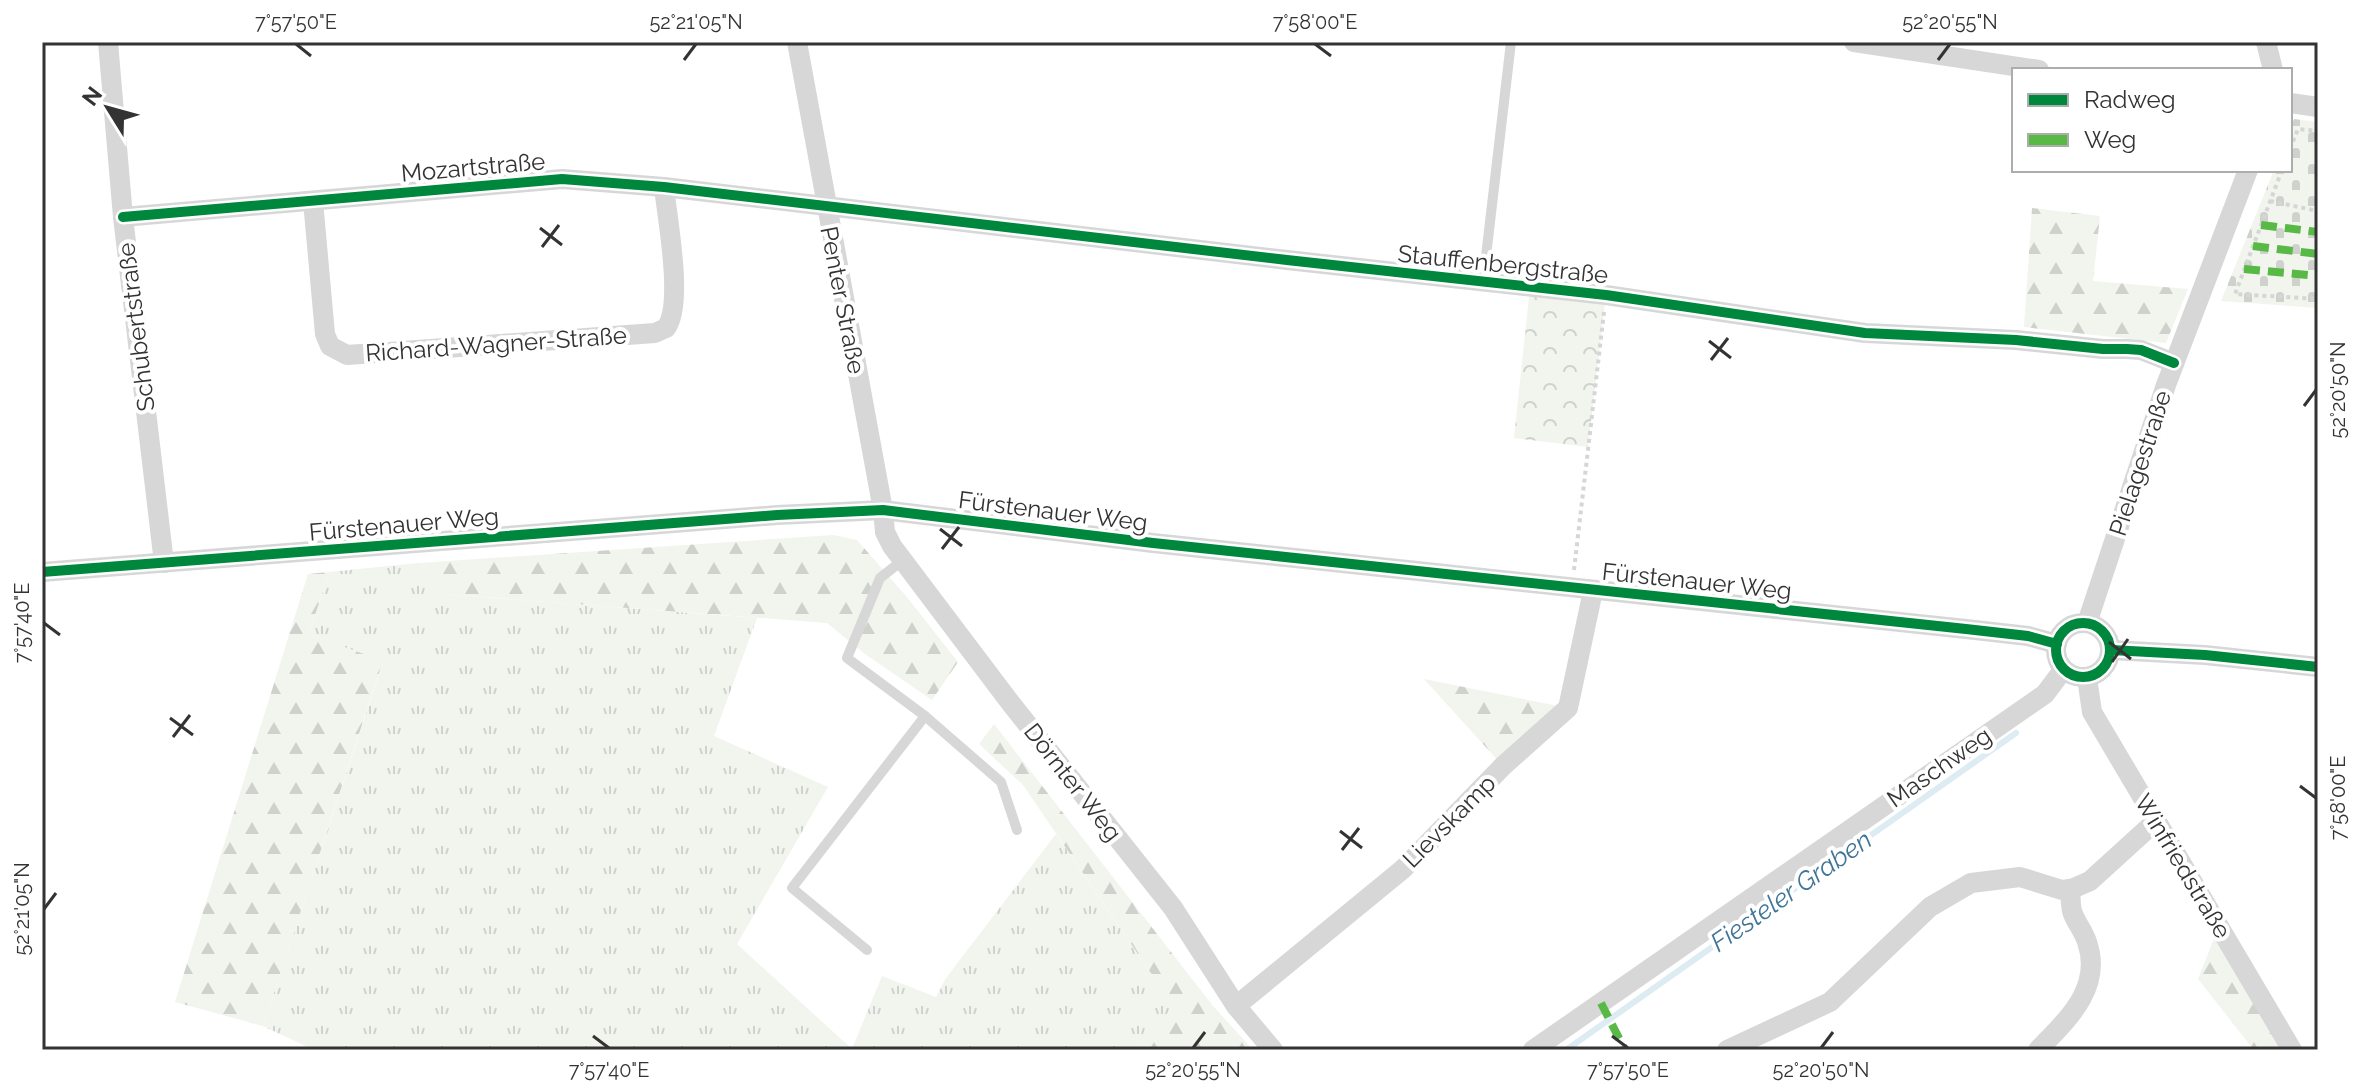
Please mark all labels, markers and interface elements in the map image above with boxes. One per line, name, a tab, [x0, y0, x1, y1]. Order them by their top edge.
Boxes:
text: 7°57'50"E	[255, 10, 337, 34]
text: 52°21'05"N	[649, 10, 743, 34]
text: 7°58'00"E	[1273, 10, 1357, 34]
text: 52°20'55"N	[1902, 10, 1998, 34]
north arrow	[68, 68, 148, 148]
legend	[2012, 68, 2292, 172]
text: N	[77, 81, 107, 110]
text: Radweg	[2084, 85, 2176, 114]
text: Weg	[2084, 125, 2136, 154]
street label: Mozartstraße	[400, 146, 546, 188]
street label: Penter Straße	[814, 224, 872, 376]
street label: Stauffenbergstraße	[1396, 239, 1610, 289]
street label: Schubertstraße	[111, 241, 161, 413]
street label: Richard-Wagner-Straße	[364, 320, 628, 368]
text: 52°20'50"N	[2326, 342, 2350, 438]
street label: Pielagestraße	[2103, 387, 2177, 539]
street label: Fürstenauer Weg	[957, 485, 1149, 537]
street label: Fürstenauer Weg	[308, 501, 500, 547]
street label: Fürstenauer Weg	[1601, 557, 1793, 605]
text: 7°57'40"E	[10, 583, 34, 663]
street label: Dörnter Weg	[1018, 717, 1128, 847]
street label: Maschweg	[1881, 721, 1997, 813]
text: 7°58'00"E	[2326, 756, 2350, 840]
street label: Lievskamp	[1396, 768, 1502, 874]
street label: Winfriedstraße	[2129, 789, 2237, 943]
water label: Fiesteler Graben	[1705, 824, 1877, 958]
text: 52°21'05"N	[10, 862, 34, 956]
text: 7°57'40"E	[569, 1058, 649, 1082]
text: 52°20'55"N	[1145, 1058, 1241, 1082]
text: 7°57'50"E	[1587, 1058, 1669, 1082]
text: 52°20'50"N	[1773, 1058, 1869, 1082]

